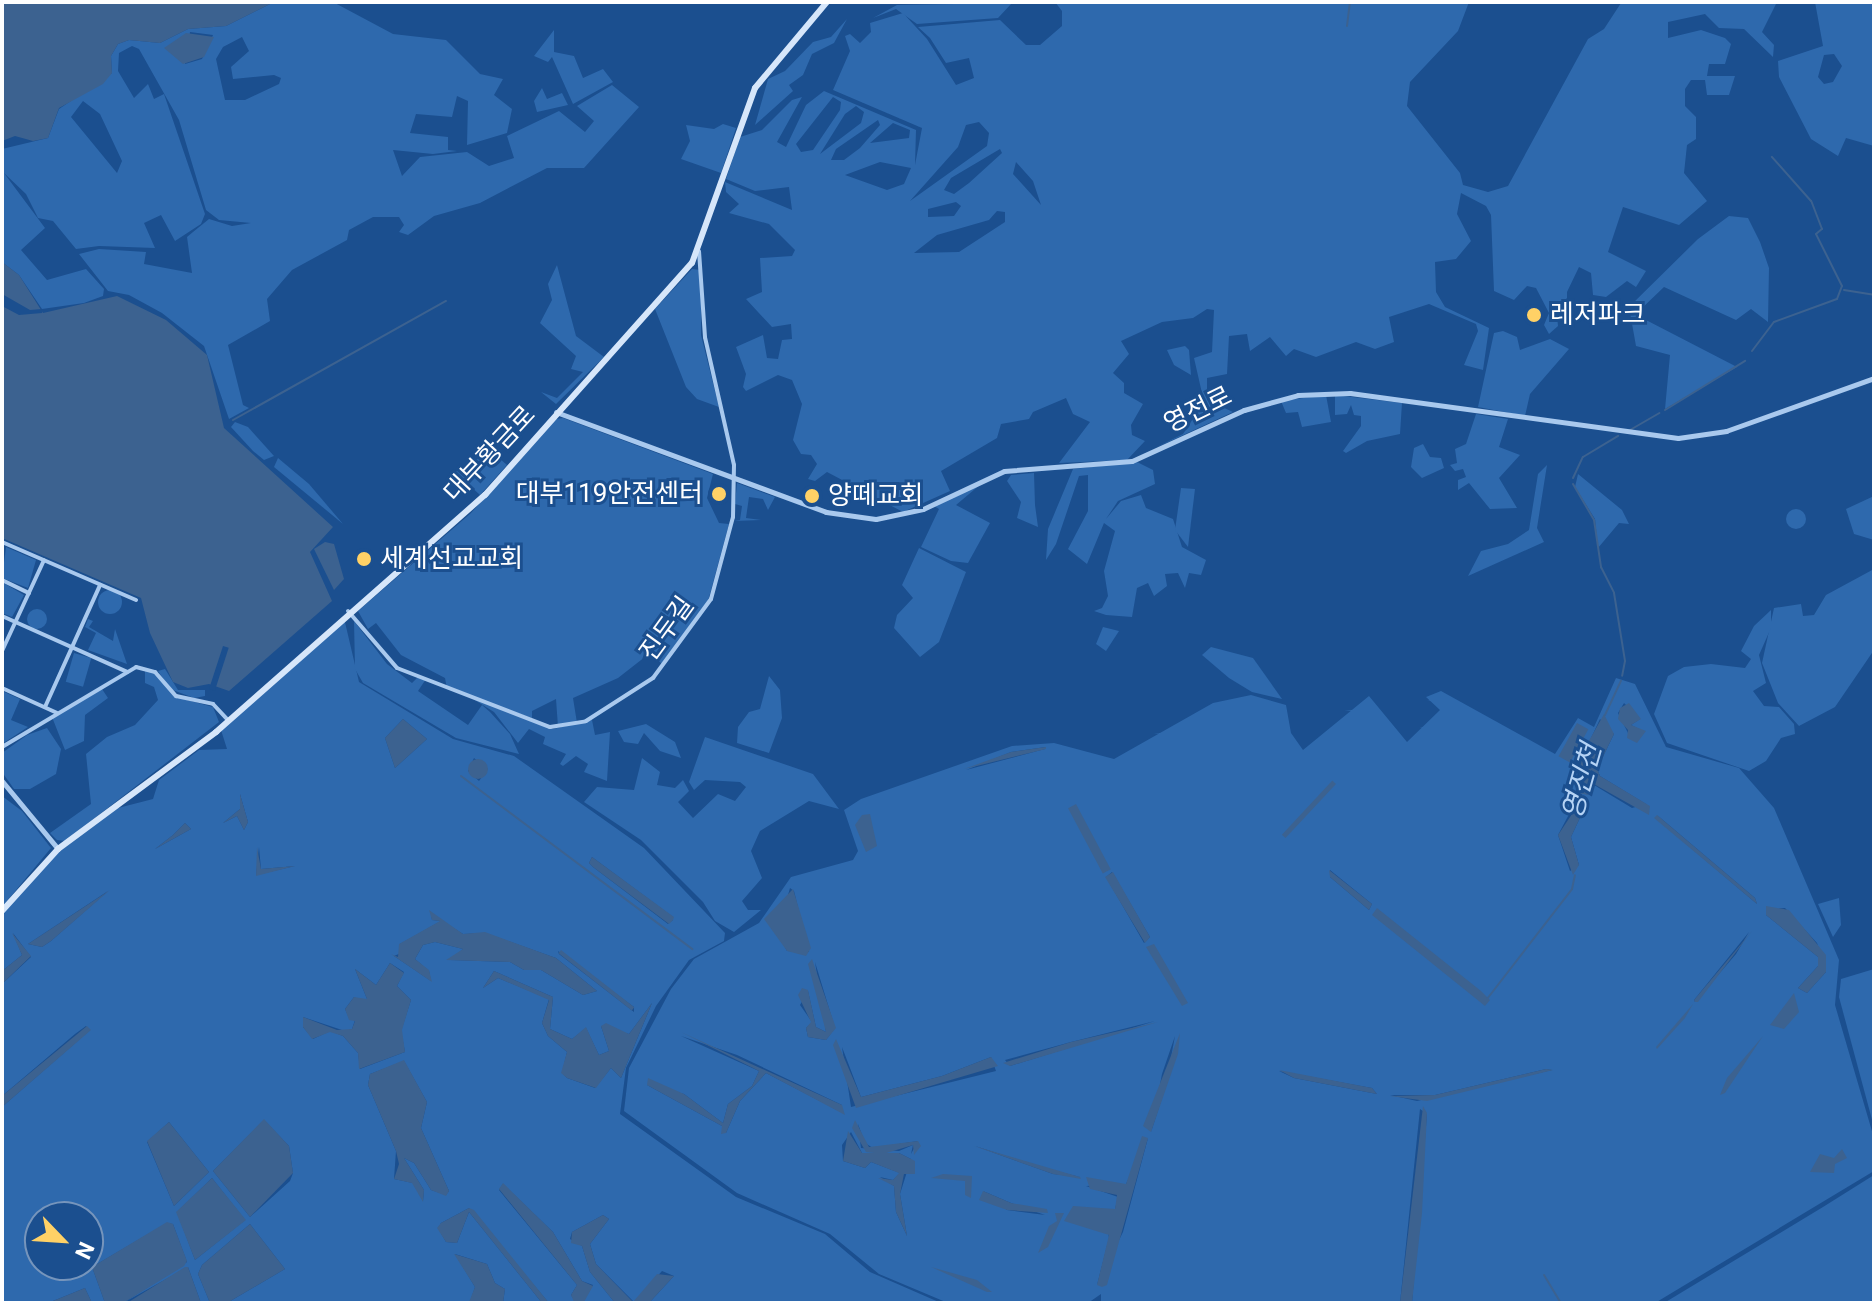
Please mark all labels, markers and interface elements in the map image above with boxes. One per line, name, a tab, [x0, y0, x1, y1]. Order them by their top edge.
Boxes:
place label: 레저파크	[1550, 299, 1646, 331]
marker: 레저파크	[1525, 306, 1543, 324]
street label: 영전로	[1159, 380, 1237, 440]
street label: 대부황금로	[438, 400, 542, 508]
place label: 대부119안전센터	[516, 478, 703, 510]
place label: 양떼교회	[828, 480, 924, 512]
marker: 대부119안전센터	[710, 485, 728, 503]
marker: 양떼교회	[803, 487, 821, 505]
place label: 세계선교교회	[380, 543, 524, 575]
marker: 세계선교교회	[355, 550, 373, 568]
street label: 진두길	[633, 591, 701, 667]
water label: 영진천	[1555, 740, 1609, 824]
north arrow	[24, 1201, 104, 1281]
text: N	[70, 1238, 99, 1263]

